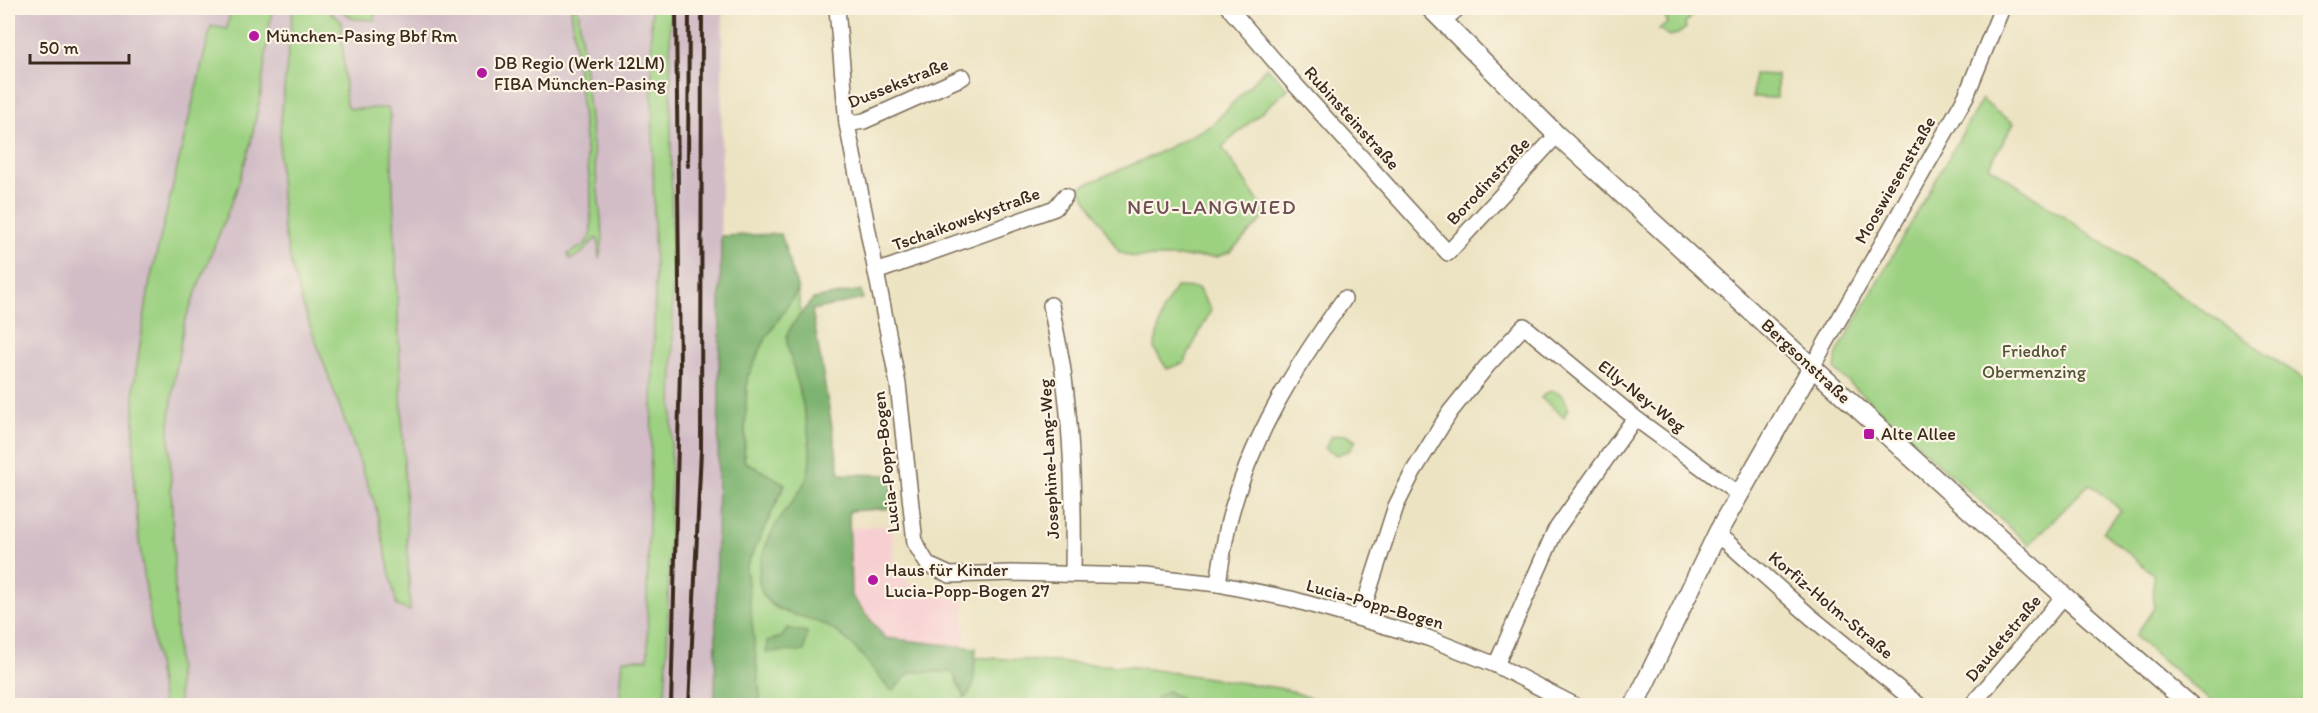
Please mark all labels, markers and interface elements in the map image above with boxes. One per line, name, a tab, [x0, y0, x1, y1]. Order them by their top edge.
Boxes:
place label: München-Pasing Bbf Rm	[266, 25, 457, 47]
scale bar	[30, 27, 129, 65]
marker: München-Pasing Bbf Rm	[247, 29, 261, 43]
text: 50 m	[39, 37, 79, 59]
place label: DB Regio (Werk 12LM) FIBA München-Pasing	[494, 52, 667, 95]
street label: Dussekstraße	[844, 53, 952, 113]
street label: Rubinsteinstraße	[1300, 61, 1404, 175]
marker: DB Regio (Werk 12LM) FIBA München-Pasing	[475, 66, 489, 80]
street label: Mooswiesenstraße	[1850, 112, 1940, 248]
street label: Borodinstraße	[1442, 132, 1534, 230]
street label: Tschaikowskystraße	[889, 182, 1043, 256]
district label: NEU-LANGWIED	[1127, 194, 1297, 219]
street label: Bergsonstraße	[1757, 314, 1855, 408]
park label: Friedhof Obermenzing	[1982, 340, 2087, 383]
street label: Elly-Ney-Weg	[1594, 355, 1691, 438]
street label: Josephine-Lang-Weg	[1034, 378, 1064, 540]
street label: Lucia-Popp-Bogen	[868, 390, 904, 534]
place label: Alte Allee	[1881, 423, 1956, 445]
marker: Alte Allee	[1862, 427, 1876, 441]
street label: Korfiz-Holm-Straße	[1764, 546, 1898, 664]
place label: Haus für Kinder Lucia-Popp-Bogen 27	[885, 559, 1050, 602]
marker: Haus für Kinder Lucia-Popp-Bogen 27	[866, 573, 880, 587]
street label: Lucia-Popp-Bogen	[1304, 574, 1447, 634]
street label: Daudetstraße	[1960, 590, 2046, 686]

